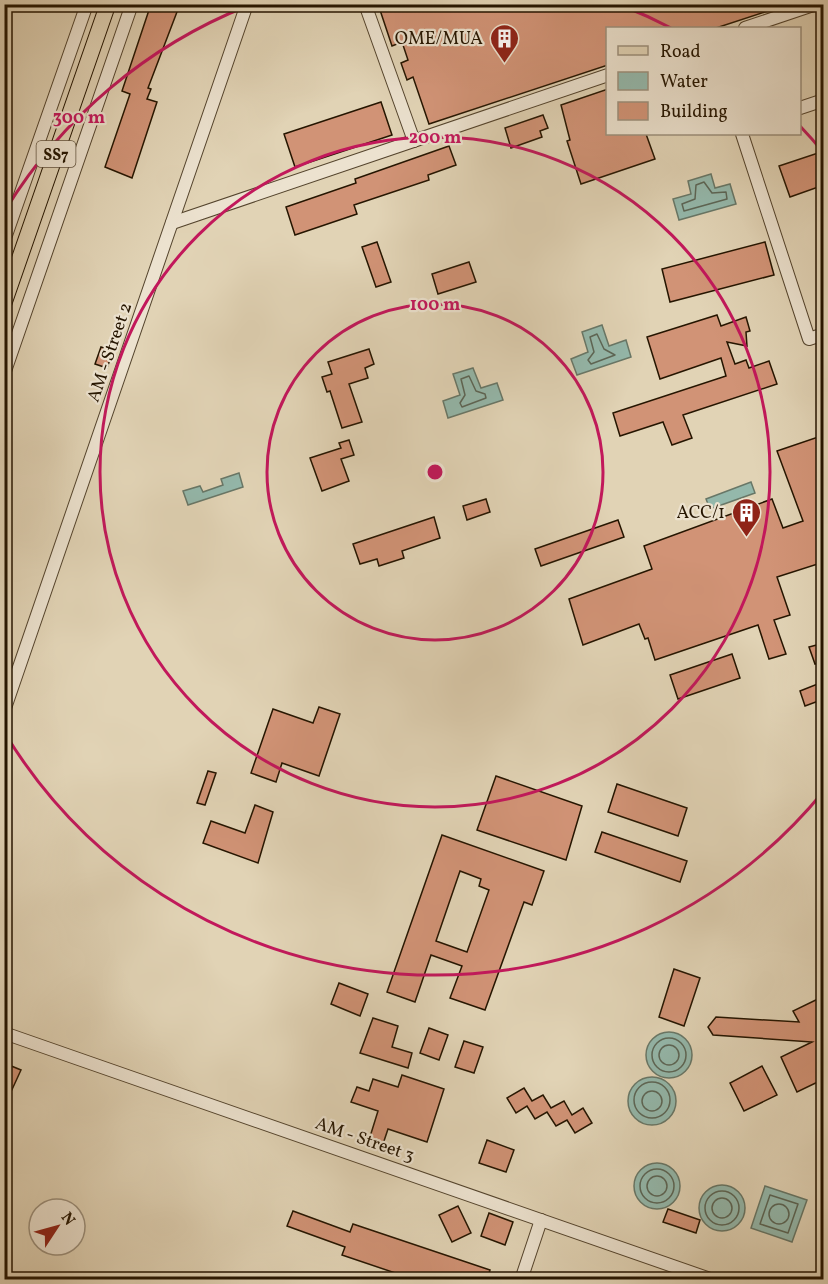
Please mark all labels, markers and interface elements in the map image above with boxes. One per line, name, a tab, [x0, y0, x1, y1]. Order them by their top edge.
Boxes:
building icon: OME/MUA	[488, 22, 520, 64]
place label: OME/MUA	[395, 27, 483, 52]
legend	[606, 27, 801, 135]
text: Road	[660, 40, 701, 65]
text: Water	[660, 70, 708, 95]
text: Building	[660, 100, 728, 125]
text: 300 m	[53, 106, 105, 131]
text: 200 m	[409, 126, 461, 151]
road number: SS7	[36, 141, 76, 167]
text: 100 m	[410, 293, 460, 318]
street label: AM - Street 2	[82, 299, 139, 406]
centre of rings	[425, 462, 445, 482]
building icon: ACC/1	[730, 496, 762, 538]
place label: ACC/1	[677, 501, 725, 526]
street label: AM - Street 3	[312, 1112, 417, 1169]
north arrow	[27, 1197, 87, 1257]
text: N	[55, 1208, 80, 1231]

